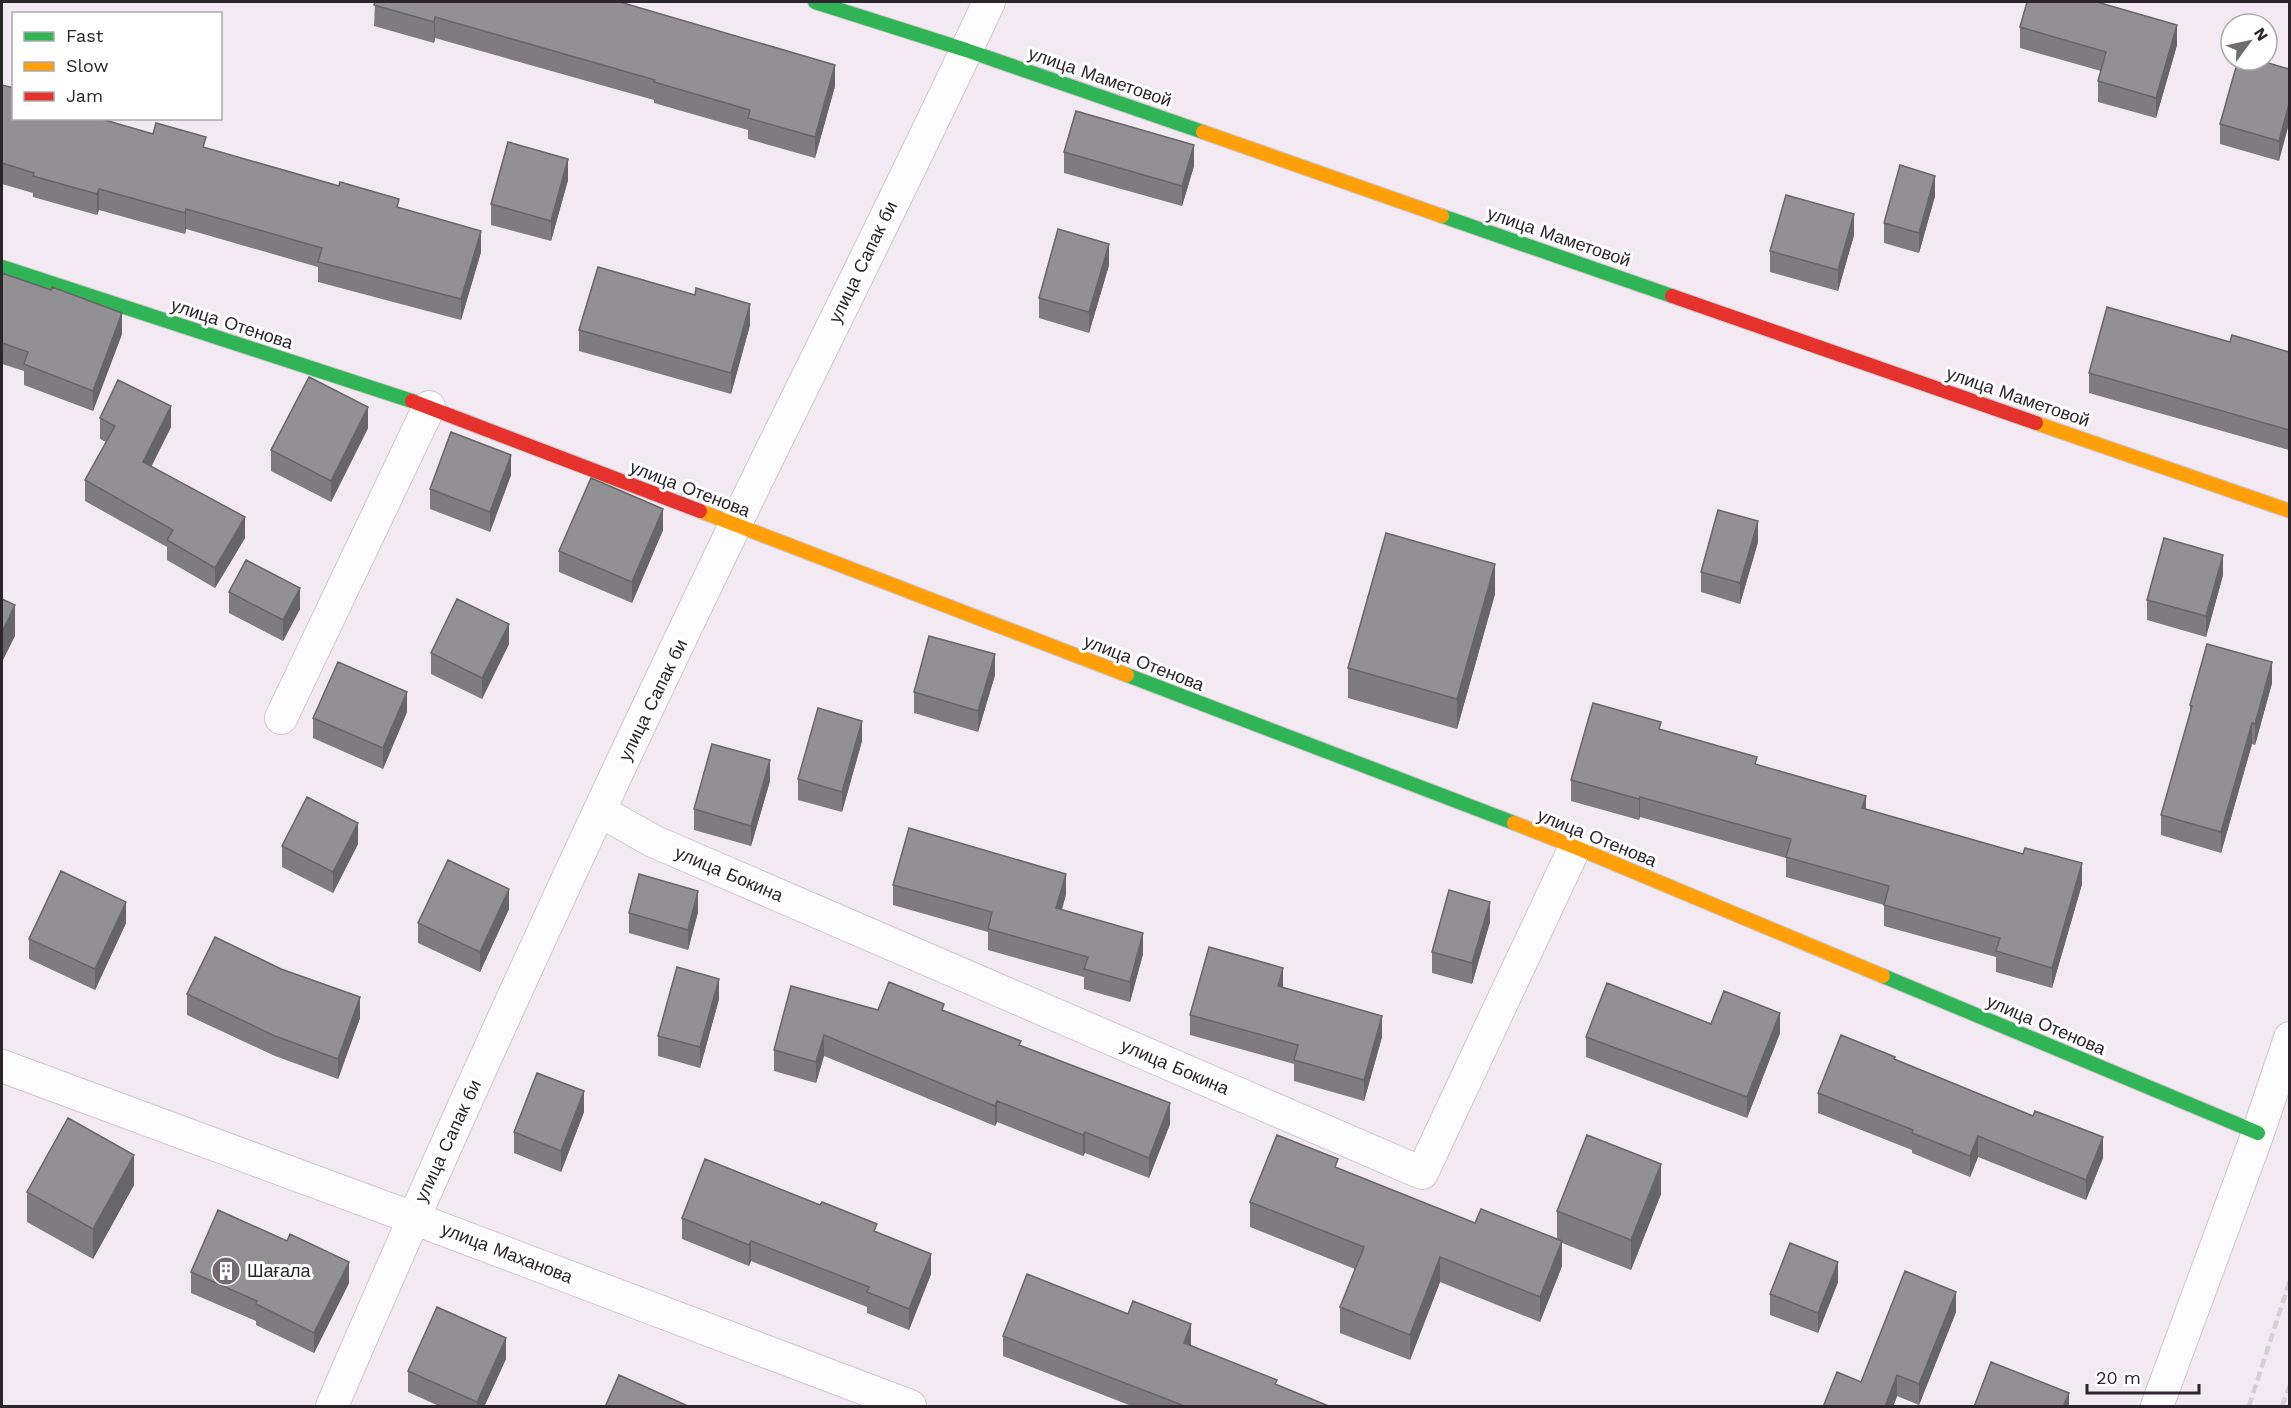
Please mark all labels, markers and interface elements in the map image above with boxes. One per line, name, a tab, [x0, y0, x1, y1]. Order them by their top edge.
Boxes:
legend	[12, 12, 222, 120]
north arrow	[2219, 12, 2279, 72]
text: N	[2250, 24, 2272, 44]
text: Fast	[66, 25, 104, 46]
street label: улица Маметовой	[1026, 42, 1175, 111]
text: Slow	[66, 55, 109, 76]
text: Jam	[66, 85, 103, 106]
street label: улица Сапак би	[824, 197, 901, 326]
street label: улица Маметовой	[1485, 202, 1634, 271]
street label: улица Отенова	[169, 294, 297, 353]
street label: улица Маметовой	[1944, 362, 2093, 431]
street label: улица Отенова	[627, 456, 754, 521]
street label: улица Отенова	[1081, 630, 1208, 695]
street label: улица Сапак би	[614, 635, 691, 764]
street label: улица Отенова	[1534, 804, 1661, 871]
street label: улица Бокина	[672, 841, 787, 906]
street label: улица Отенова	[1984, 990, 2110, 1059]
street label: улица Бокина	[1118, 1034, 1233, 1099]
street label: улица Сапак би	[410, 1076, 485, 1205]
street label: улица Маханова	[439, 1218, 577, 1288]
building icon: Шағала	[210, 1255, 242, 1287]
place label: Шағала	[247, 1260, 312, 1281]
scale bar	[2087, 1357, 2200, 1395]
text: 20 m	[2096, 1367, 2141, 1388]

